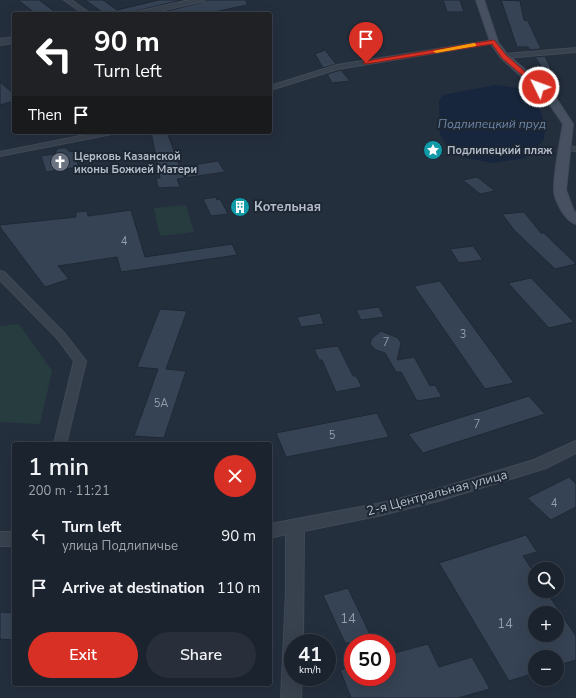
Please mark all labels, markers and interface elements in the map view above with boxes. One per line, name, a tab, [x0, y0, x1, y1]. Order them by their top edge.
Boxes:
pin	[349, 22, 383, 63]
text: 90 m	[94, 23, 160, 61]
icon: left	[28, 28, 80, 80]
icon: arrive	[355, 28, 377, 50]
text: Turn left	[94, 59, 162, 83]
position arrow	[518, 66, 560, 108]
icon: arrive	[70, 104, 92, 126]
text: Then	[28, 105, 62, 125]
water label: Подлипецкий пруд	[438, 116, 546, 132]
place icon: Подлипецкий пляж	[422, 139, 444, 161]
place label: Подлипецкий пляж	[447, 143, 553, 158]
place label: Церковь Казанской иконы Божией Матери	[74, 149, 197, 177]
church icon: Церковь Казанской иконы Божией Матери	[49, 151, 71, 173]
building icon: Котельная	[229, 196, 251, 218]
place label: Котельная	[254, 198, 321, 216]
house number: 4	[121, 234, 128, 249]
house number: 3	[460, 327, 466, 342]
house number: 7	[383, 335, 389, 350]
house number: 5А	[154, 396, 168, 411]
house number: 7	[474, 417, 480, 432]
house number: 5	[329, 428, 336, 443]
text: 1 min	[28, 451, 89, 483]
button: close	[214, 455, 256, 497]
street label: 2-я Центральная улица	[365, 466, 509, 520]
text: 200 m · 11:21	[28, 482, 110, 500]
house number: 4	[551, 496, 558, 511]
text: Turn left	[62, 517, 121, 537]
icon: left	[28, 525, 50, 547]
text: 90 m	[221, 526, 256, 546]
text: улица Подлипичье	[62, 537, 178, 555]
map controls	[528, 562, 564, 686]
button: search	[528, 562, 564, 598]
icon: arrive	[28, 577, 50, 599]
text: Arrive at destination	[62, 578, 205, 598]
text: 110 m	[217, 578, 260, 598]
button: +	[528, 606, 564, 642]
house number: 14	[340, 610, 356, 628]
house number: 14	[497, 615, 513, 633]
button: Exit	[28, 632, 138, 678]
button: Share	[146, 632, 256, 678]
speed limit sign: 50	[344, 634, 396, 686]
text: 41	[298, 641, 322, 668]
button: −	[528, 650, 564, 686]
text: km/h	[299, 663, 321, 677]

